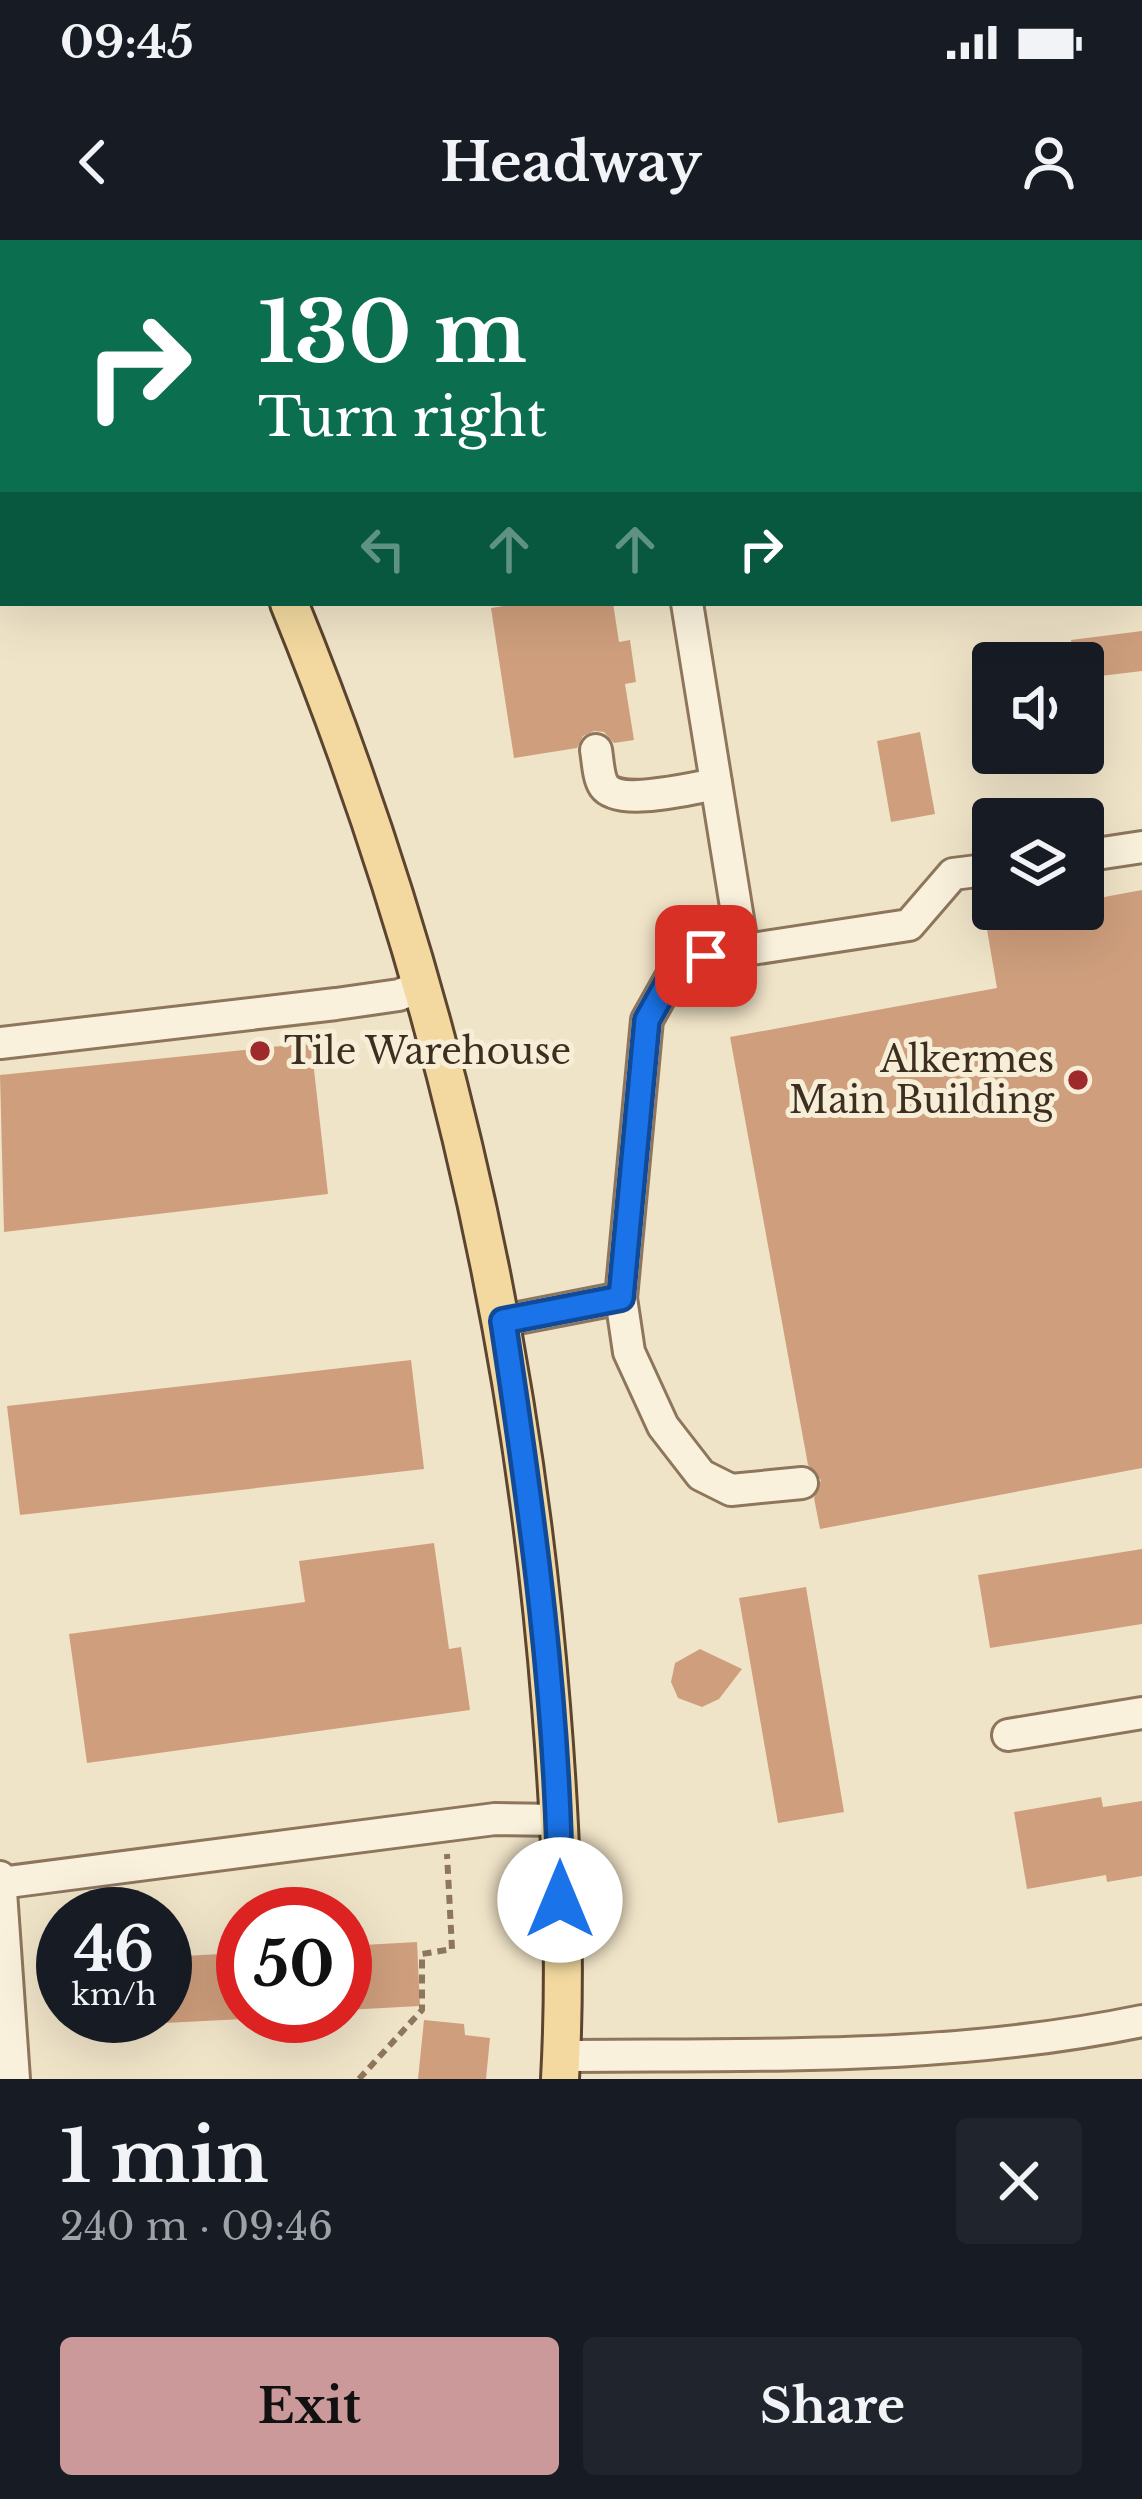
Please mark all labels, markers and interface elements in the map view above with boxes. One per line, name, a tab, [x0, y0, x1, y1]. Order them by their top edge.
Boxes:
text: 09:45	[60, 14, 194, 70]
icon: back	[60, 129, 126, 195]
text: Headway	[440, 129, 702, 196]
icon: person	[1016, 129, 1082, 195]
text: 130 m	[258, 281, 527, 385]
icon: right	[60, 288, 216, 444]
text: Turn right	[258, 384, 547, 451]
icon: left	[350, 516, 416, 582]
icon: ahead	[476, 516, 542, 582]
icon: ahead	[602, 516, 668, 582]
icon: right	[728, 516, 794, 582]
map controls	[972, 642, 1104, 930]
button: sound	[972, 642, 1104, 774]
button: layers	[972, 798, 1104, 930]
pin	[655, 905, 757, 1007]
icon: arrive	[673, 923, 739, 989]
place label: Tile Warehouse	[284, 1029, 571, 1074]
place label: Alkermes Main Building	[789, 1037, 1054, 1123]
marker: Tile Warehouse	[247, 1038, 273, 1064]
marker: Alkermes Main Building	[1065, 1067, 1091, 1093]
position arrow	[497, 1837, 623, 1963]
speed limit sign: 50	[216, 1887, 372, 2043]
text: 46	[74, 1913, 154, 1987]
text: km/h	[71, 1976, 157, 2013]
text: 1 min	[60, 2112, 269, 2201]
button: close	[956, 2118, 1082, 2244]
text: 240 m · 09:46	[60, 2202, 333, 2251]
button: Exit	[60, 2337, 559, 2475]
button: Share	[583, 2337, 1082, 2475]

